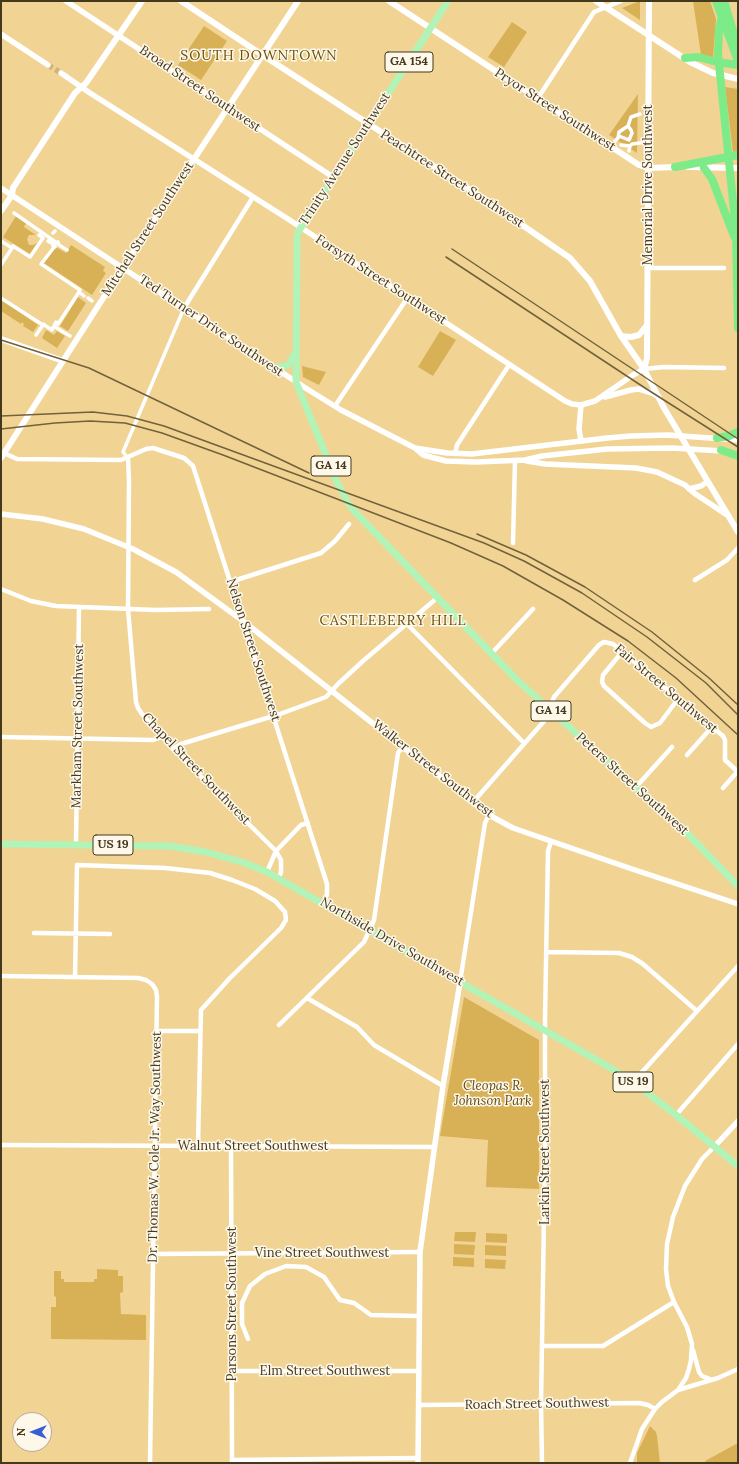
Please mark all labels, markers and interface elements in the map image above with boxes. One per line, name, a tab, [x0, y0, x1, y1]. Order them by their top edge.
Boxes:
street label: Broad Street Southwest	[136, 43, 264, 135]
district label: SOUTH DOWNTOWN	[180, 48, 338, 64]
road number: GA 154	[385, 52, 433, 72]
street label: Pryor Street Southwest	[492, 65, 618, 155]
street label: Trinity Avenue Southwest	[296, 89, 394, 229]
street label: Memorial Drive Southwest	[640, 105, 656, 265]
street label: Peachtree Street Southwest	[377, 127, 527, 231]
street label: Mitchell Street Southwest	[99, 159, 197, 299]
street label: Forsyth Street Southwest	[312, 232, 450, 328]
street label: Ted Turner Drive Southwest	[136, 272, 286, 380]
road number: GA 14	[311, 456, 351, 476]
street label: Nelson Street Southwest	[222, 577, 284, 723]
district label: CASTLEBERRY HILL	[319, 613, 467, 629]
street label: Fair Street Southwest	[611, 641, 721, 737]
street label: Markham Street Southwest	[69, 643, 87, 809]
road number: GA 14	[531, 701, 571, 721]
street label: Chapel Street Southwest	[138, 710, 254, 828]
street label: Walker Street Southwest	[369, 717, 497, 821]
street label: Peters Street Southwest	[573, 729, 691, 839]
road number: US 19	[93, 835, 133, 855]
street label: Northside Drive Southwest	[317, 894, 467, 990]
street label: Dr. Thomas W. Cole Jr. Way Southwest	[145, 1031, 165, 1263]
road number: US 19	[613, 1072, 653, 1092]
park label: Cleopas R. Johnson Park	[454, 1078, 532, 1109]
street label: Larkin Street Southwest	[537, 1079, 553, 1225]
street label: Walnut Street Southwest	[178, 1138, 328, 1154]
street label: Parsons Street Southwest	[224, 1226, 240, 1382]
street label: Vine Street Southwest	[255, 1245, 389, 1261]
street label: Elm Street Southwest	[260, 1363, 390, 1379]
street label: Roach Street Southwest	[465, 1395, 609, 1413]
north arrow	[12, 1412, 52, 1452]
text: N	[14, 1428, 28, 1436]

